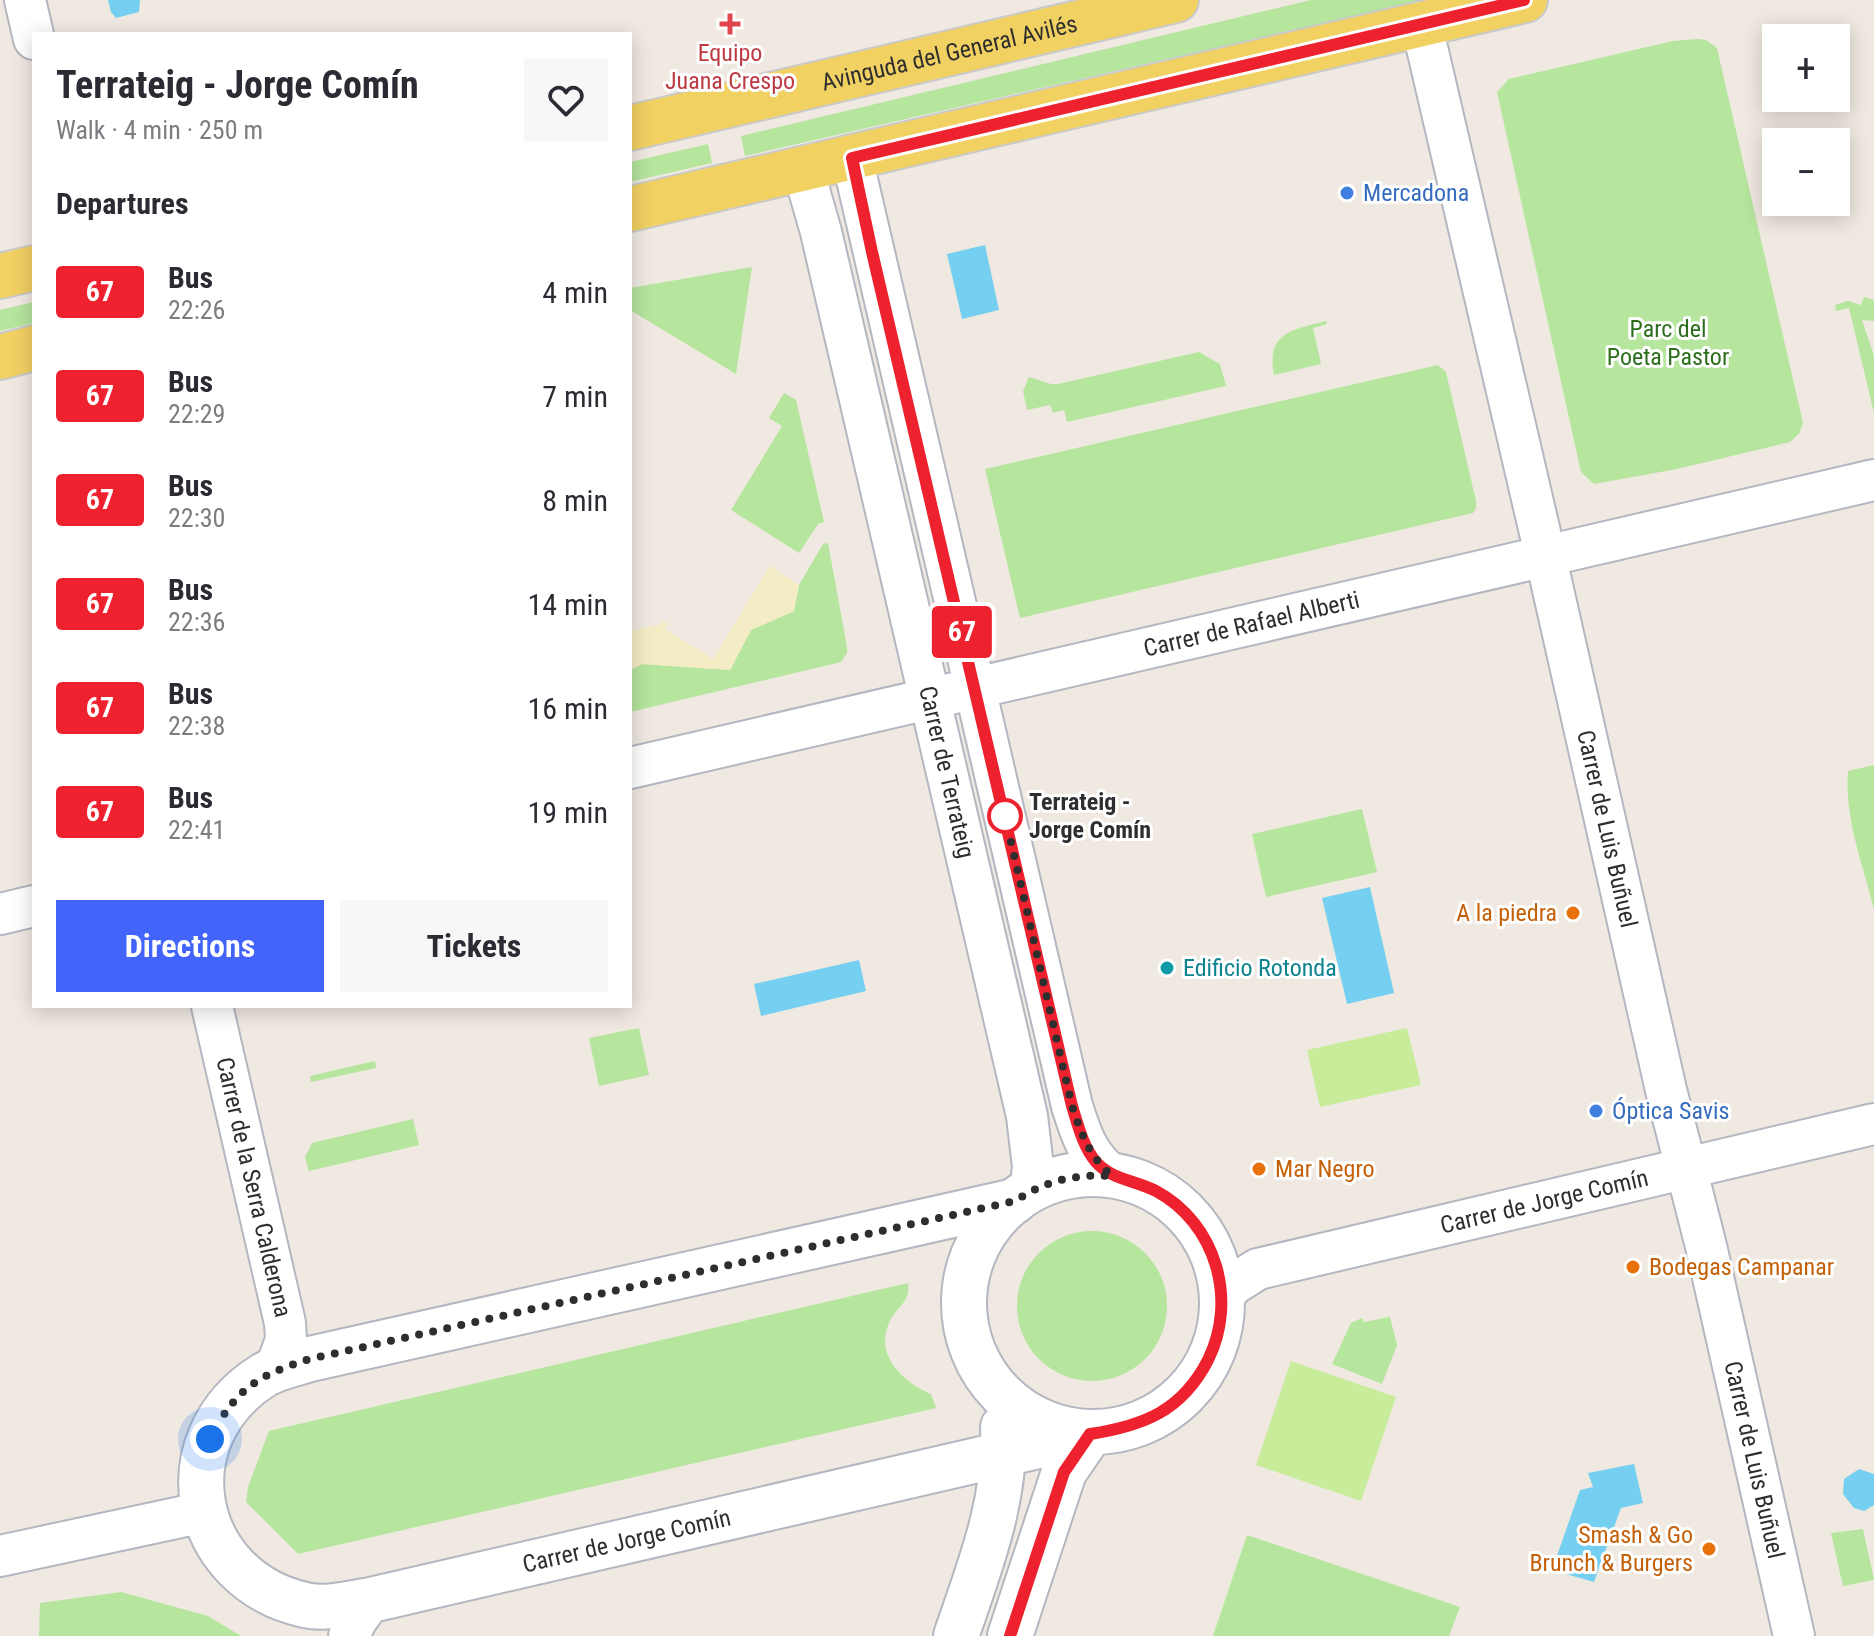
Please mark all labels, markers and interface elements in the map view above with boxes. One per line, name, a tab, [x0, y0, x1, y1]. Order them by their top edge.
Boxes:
street label: Avinguda del General Avilés	[819, 10, 1080, 97]
marker: Equipo Juana Crespo	[719, 13, 741, 35]
map controls	[1762, 24, 1850, 216]
button: +	[1762, 24, 1850, 112]
place label: Equipo Juana Crespo	[665, 39, 795, 95]
button: heart	[524, 58, 608, 142]
text: Terrateig - Jorge Comín	[56, 63, 419, 107]
text: Walk · 4 min · 250 m	[56, 115, 263, 145]
button: −	[1762, 128, 1850, 216]
place label: Mercadona	[1363, 179, 1469, 207]
marker: Mercadona	[1338, 184, 1356, 202]
text: Departures	[56, 186, 189, 221]
text: Bus	[168, 260, 213, 295]
text: 67	[86, 275, 114, 308]
text: 4 min	[542, 275, 608, 310]
text: 22:26	[168, 295, 225, 325]
park label: Parc del Poeta Pastor	[1607, 315, 1729, 371]
text: Bus	[168, 364, 213, 399]
text: 67	[86, 379, 114, 412]
text: 7 min	[542, 379, 608, 414]
text: 22:29	[168, 399, 225, 429]
text: Bus	[168, 468, 213, 503]
text: 67	[86, 483, 114, 516]
text: 8 min	[542, 483, 608, 518]
text: 22:30	[168, 503, 225, 533]
text: Bus	[168, 572, 213, 607]
street label: Carrer de Rafael Alberti	[1141, 586, 1362, 663]
text: 67	[86, 587, 114, 620]
text: 14 min	[527, 587, 608, 622]
line badge: 67	[926, 606, 998, 658]
text: 22:36	[168, 607, 225, 637]
text: 67	[948, 615, 976, 648]
text: Bus	[168, 676, 213, 711]
street label: Carrer de Terrateig	[913, 683, 980, 861]
text: 67	[86, 691, 114, 724]
text: 16 min	[527, 691, 608, 726]
text: 22:38	[168, 711, 225, 741]
street label: Carrer de Luis Buñuel	[1571, 727, 1643, 930]
text: Bus	[168, 780, 213, 815]
place label: Terrateig - Jorge Comín	[1029, 788, 1151, 844]
text: 67	[86, 795, 114, 828]
text: 19 min	[527, 795, 608, 830]
marker: Terrateig - Jorge Comín	[988, 799, 1022, 833]
text: 22:41	[168, 815, 225, 845]
place label: A la piedra	[1456, 899, 1557, 927]
button: Directions	[56, 900, 324, 992]
button: Tickets	[340, 900, 608, 992]
marker: A la piedra	[1564, 904, 1582, 922]
place label: Edificio Rotonda	[1183, 954, 1337, 982]
marker: Edificio Rotonda	[1158, 959, 1176, 977]
street label: Carrer de la Serra Calderona	[210, 1055, 297, 1320]
place label: Óptica Savis	[1612, 1097, 1729, 1125]
marker: Óptica Savis	[1587, 1102, 1605, 1120]
place label: Mar Negro	[1275, 1155, 1375, 1183]
marker: Mar Negro	[1250, 1160, 1268, 1178]
street label: Carrer de Jorge Comín	[1437, 1164, 1651, 1240]
place label: Bodegas Campanar	[1649, 1253, 1834, 1281]
marker: Bodegas Campanar	[1624, 1258, 1642, 1276]
street label: Carrer de Luis Buñuel	[1718, 1358, 1790, 1561]
your location	[190, 1419, 230, 1459]
street label: Carrer de Jorge Comín	[520, 1503, 733, 1579]
place label: Smash & Go Brunch & Burgers	[1529, 1521, 1693, 1577]
marker: Smash & Go Brunch & Burgers	[1700, 1540, 1718, 1558]

